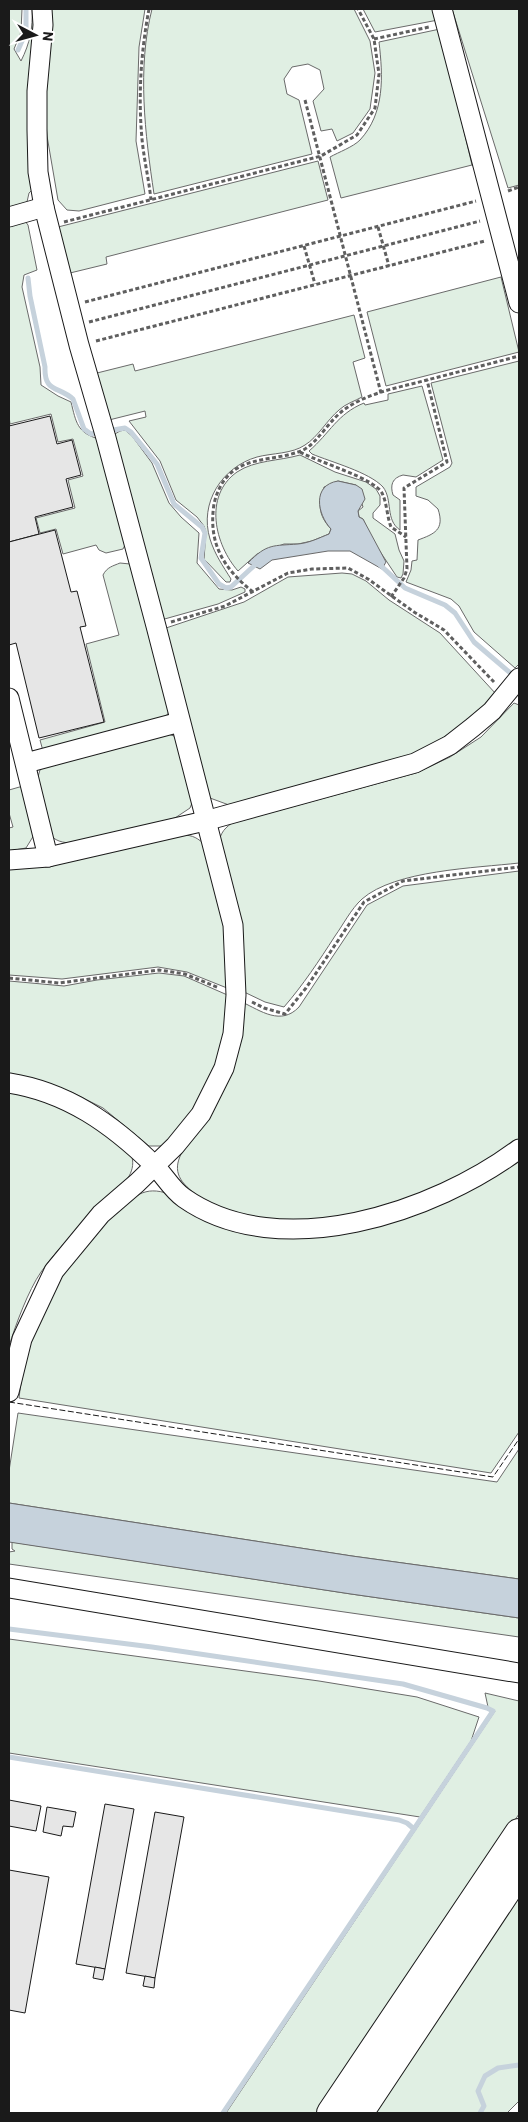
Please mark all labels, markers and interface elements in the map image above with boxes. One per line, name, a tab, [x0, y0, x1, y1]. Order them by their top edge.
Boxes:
north arrow	[10, 10, 60, 60]
text: N	[39, 31, 57, 42]

